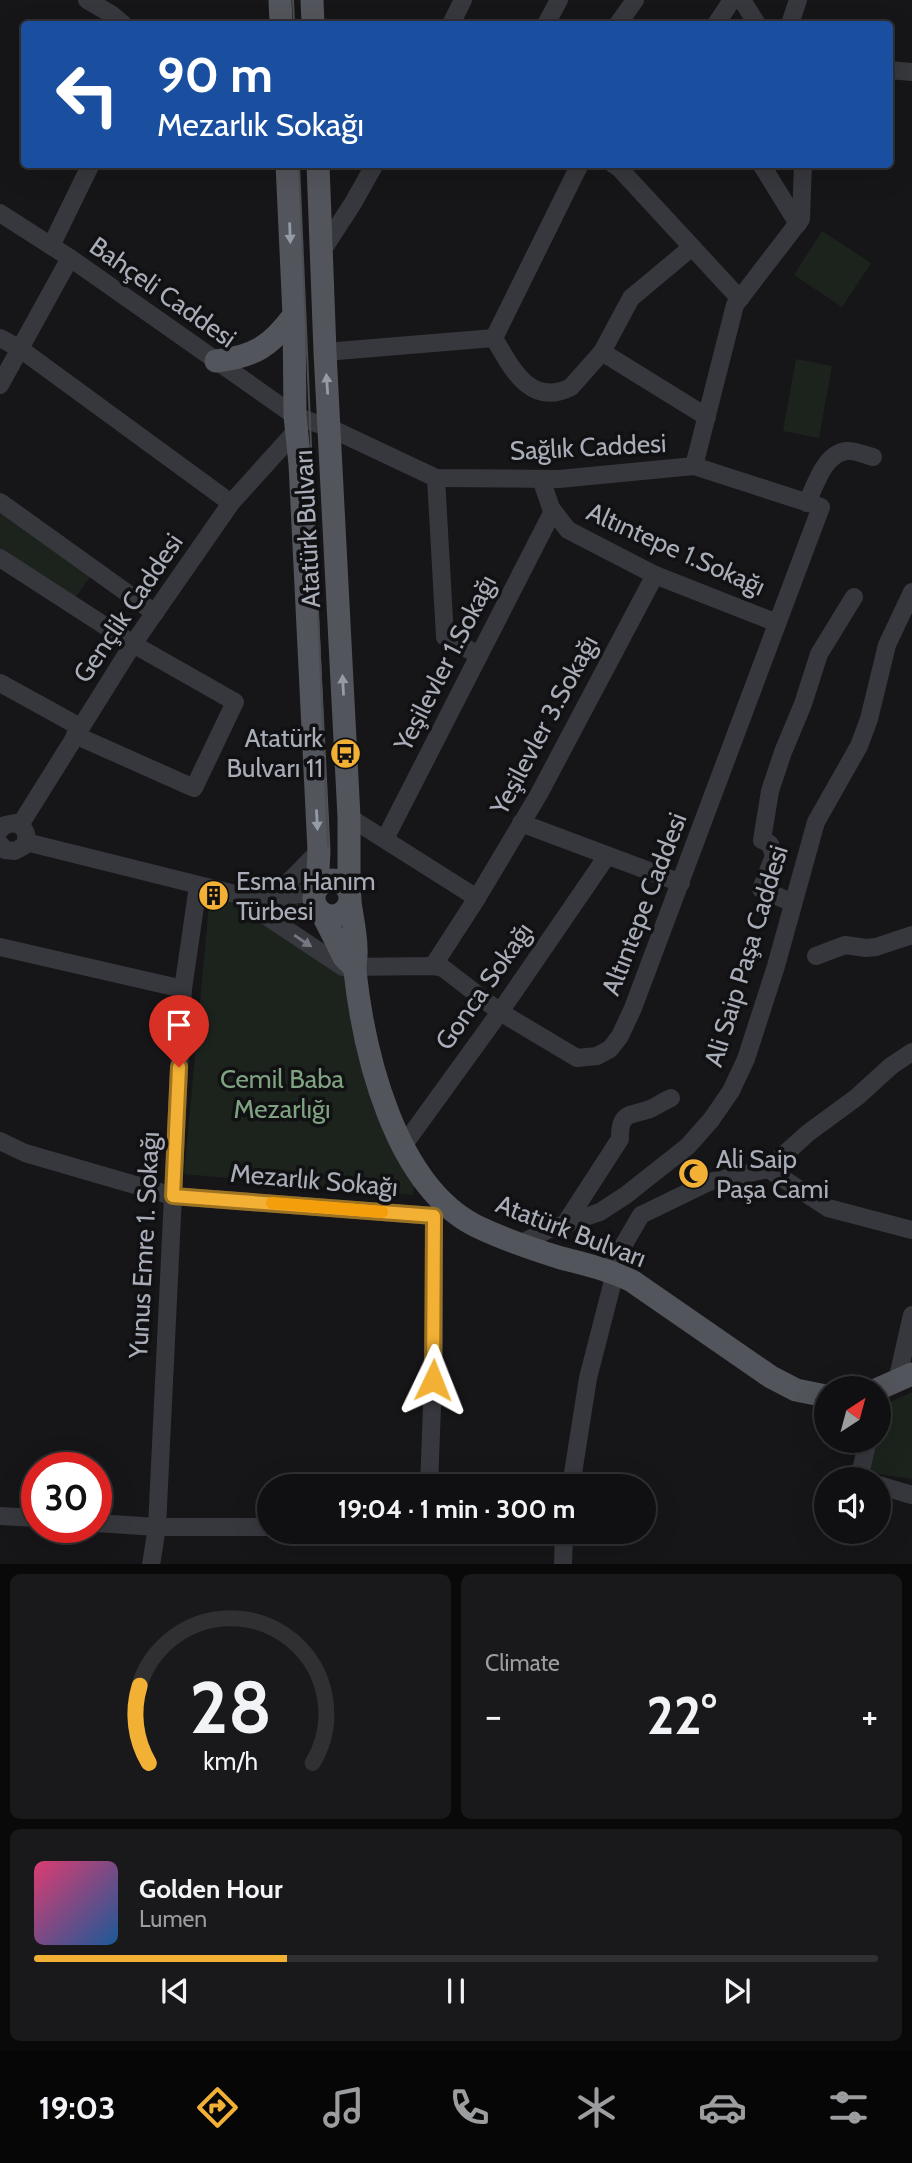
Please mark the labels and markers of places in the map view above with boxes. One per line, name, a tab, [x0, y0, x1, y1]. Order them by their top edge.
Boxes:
place label: Atatürk Bulvarı 11	[226, 722, 323, 784]
bus stop icon: Atatürk Bulvarı 11	[329, 736, 363, 770]
place label: Esma Hanım Türbesi	[236, 865, 376, 927]
building icon: Esma Hanım Türbesi	[196, 879, 230, 913]
pin	[149, 995, 209, 1067]
place label: Ali Saip Paşa Cami	[716, 1143, 829, 1205]
mosque icon: Ali Saip Paşa Cami	[676, 1157, 710, 1191]

